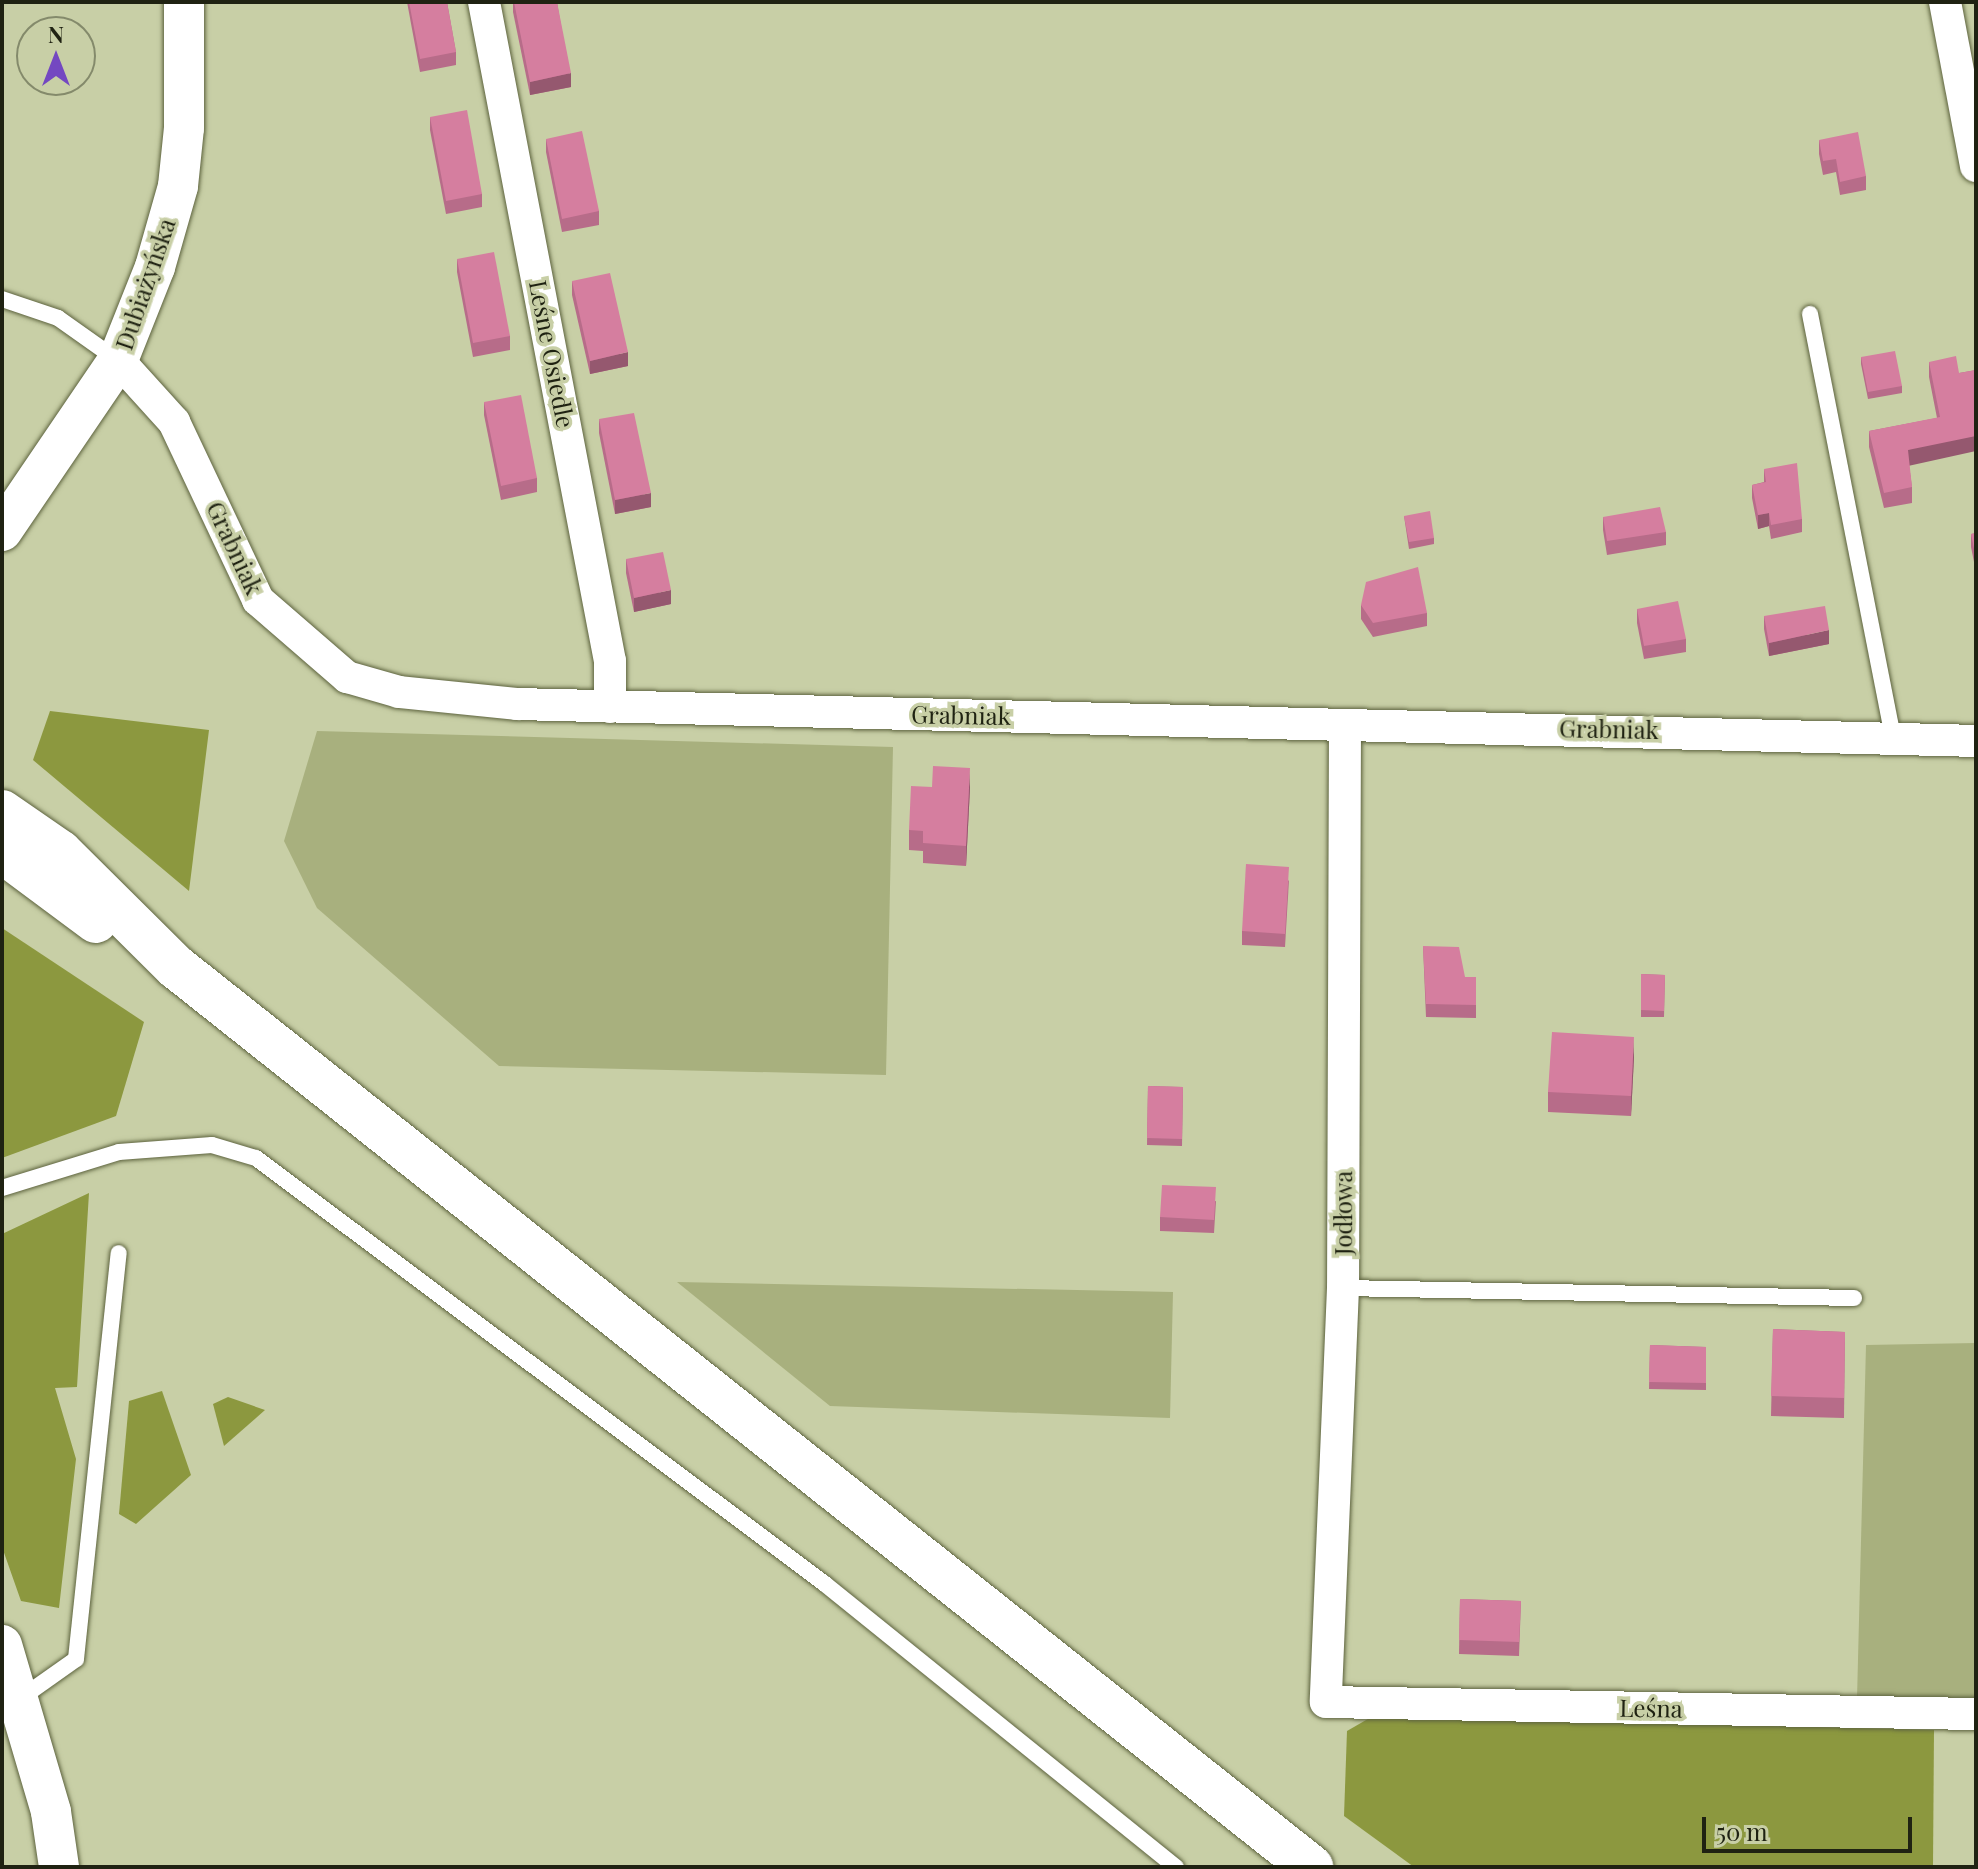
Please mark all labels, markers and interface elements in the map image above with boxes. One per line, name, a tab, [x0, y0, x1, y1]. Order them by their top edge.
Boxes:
north arrow	[16, 16, 96, 96]
text: N	[48, 19, 64, 49]
street label: Dubiażyńska	[109, 214, 181, 354]
street label: Leśne Osiedle	[524, 278, 580, 430]
street label: Grabniak	[201, 497, 269, 599]
street label: Grabniak	[911, 700, 1011, 730]
street label: Grabniak	[1559, 714, 1659, 744]
street label: Jodłowa	[1329, 1171, 1357, 1255]
street label: Leśna	[1619, 1693, 1683, 1723]
scale bar	[1706, 1801, 1916, 1851]
text: 50 m	[1716, 1815, 1768, 1847]

